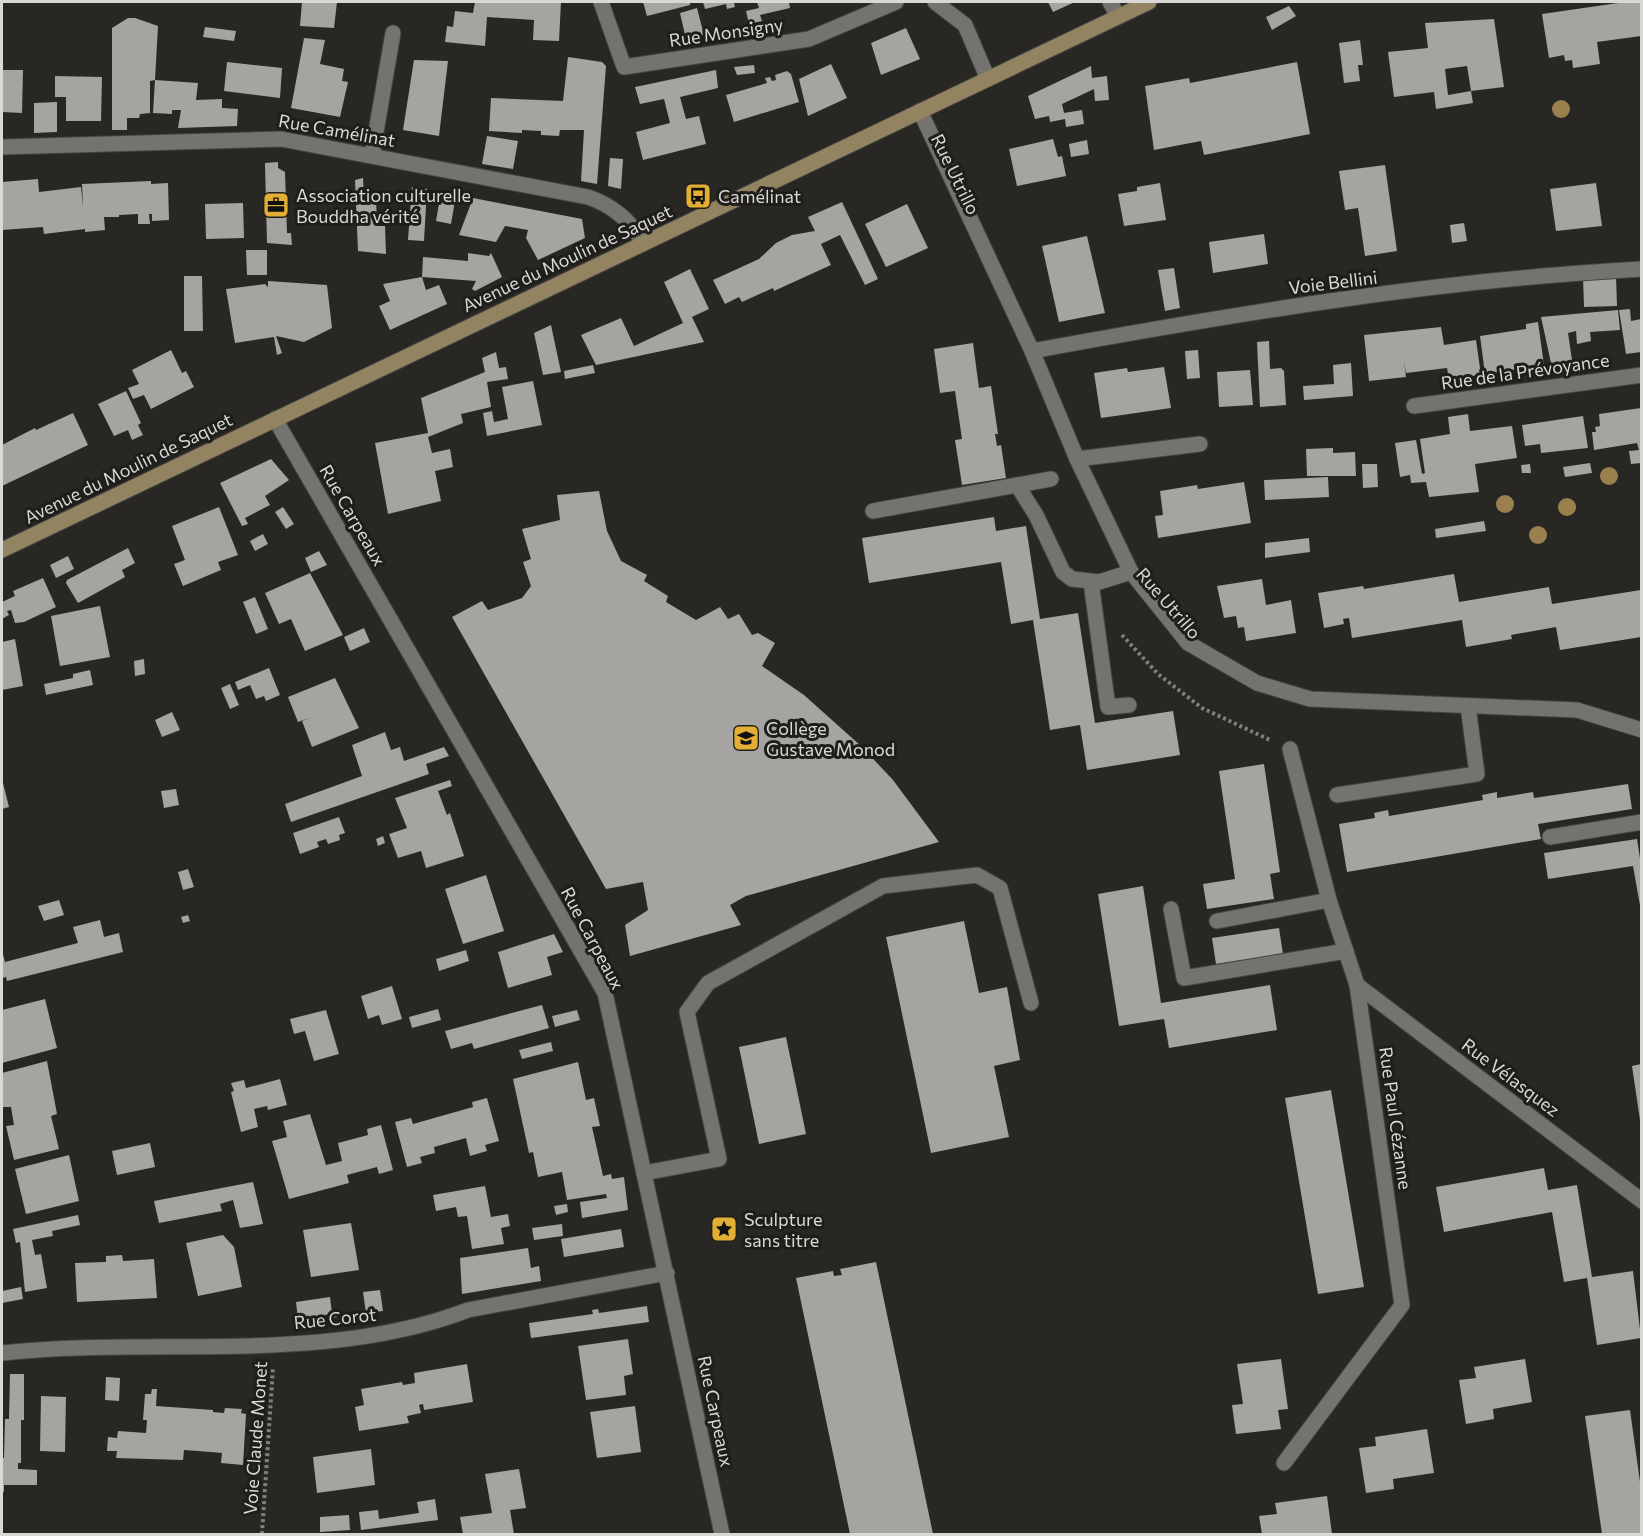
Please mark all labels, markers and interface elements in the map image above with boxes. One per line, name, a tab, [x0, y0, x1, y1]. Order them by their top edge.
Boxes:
street label: Rue Monsigny	[667, 13, 785, 51]
street label: Rue Camélinat	[277, 109, 397, 151]
street label: Rue Utrillo	[927, 130, 985, 218]
bus stop icon: Camélinat	[683, 181, 713, 211]
place label: Association culturelle Bouddha vérité	[296, 184, 471, 227]
place label: Camélinat	[718, 185, 801, 207]
office icon: Association culturelle Bouddha vérité	[261, 190, 291, 220]
street label: Avenue du Moulin de Saquet	[459, 200, 675, 316]
street label: Voie Bellini	[1287, 266, 1379, 298]
street label: Rue de la Prévoyance	[1439, 348, 1611, 394]
street label: Avenue du Moulin de Saquet	[20, 408, 236, 528]
street label: Rue Carpeaux	[315, 461, 391, 570]
street label: Rue Utrillo	[1132, 563, 1206, 643]
place label: Collège Gustave Monod	[766, 717, 895, 760]
school or university icon: Collège Gustave Monod	[731, 723, 761, 753]
street label: Rue Carpeaux	[557, 883, 629, 993]
street label: Rue Vélasquez	[1458, 1033, 1564, 1121]
street label: Rue Paul Cézanne	[1375, 1045, 1417, 1191]
place label: Sculpture sans titre	[744, 1208, 822, 1251]
place icon: Sculpture sans titre	[709, 1214, 739, 1244]
street label: Rue Corot	[293, 1303, 377, 1333]
street label: Rue Carpeaux	[693, 1353, 739, 1469]
street label: Voie Claude Monet	[239, 1360, 271, 1516]

